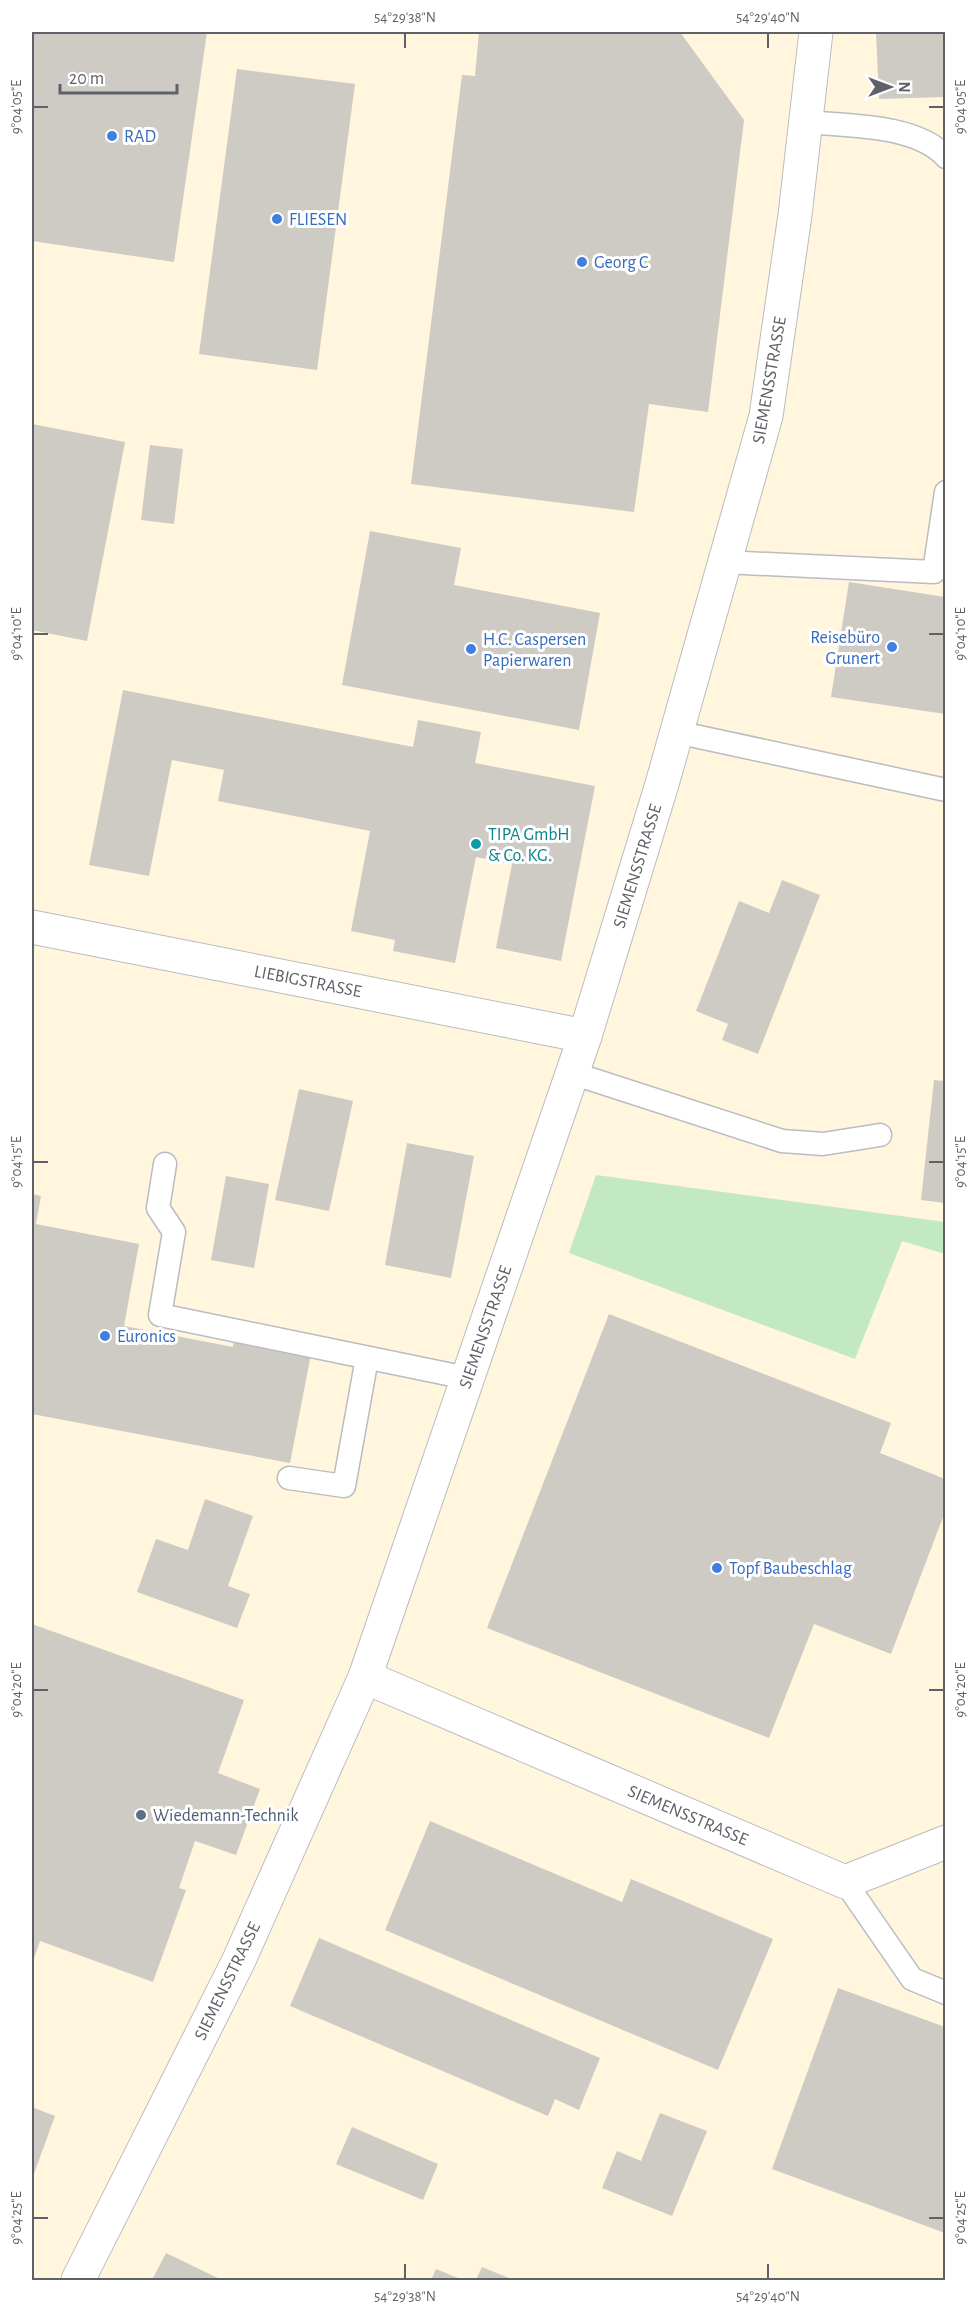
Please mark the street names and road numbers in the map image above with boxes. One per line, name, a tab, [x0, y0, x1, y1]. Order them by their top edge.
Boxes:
street label: SIEMENSSTRASSE	[750, 315, 790, 445]
street label: SIEMENSSTRASSE	[611, 802, 665, 930]
street label: LIEBIGSTRASSE	[253, 963, 363, 1001]
street label: SIEMENSSTRASSE	[456, 1263, 516, 1391]
street label: SIEMENSSTRASSE	[625, 1782, 751, 1849]
street label: SIEMENSSTRASSE	[192, 1919, 264, 2043]

